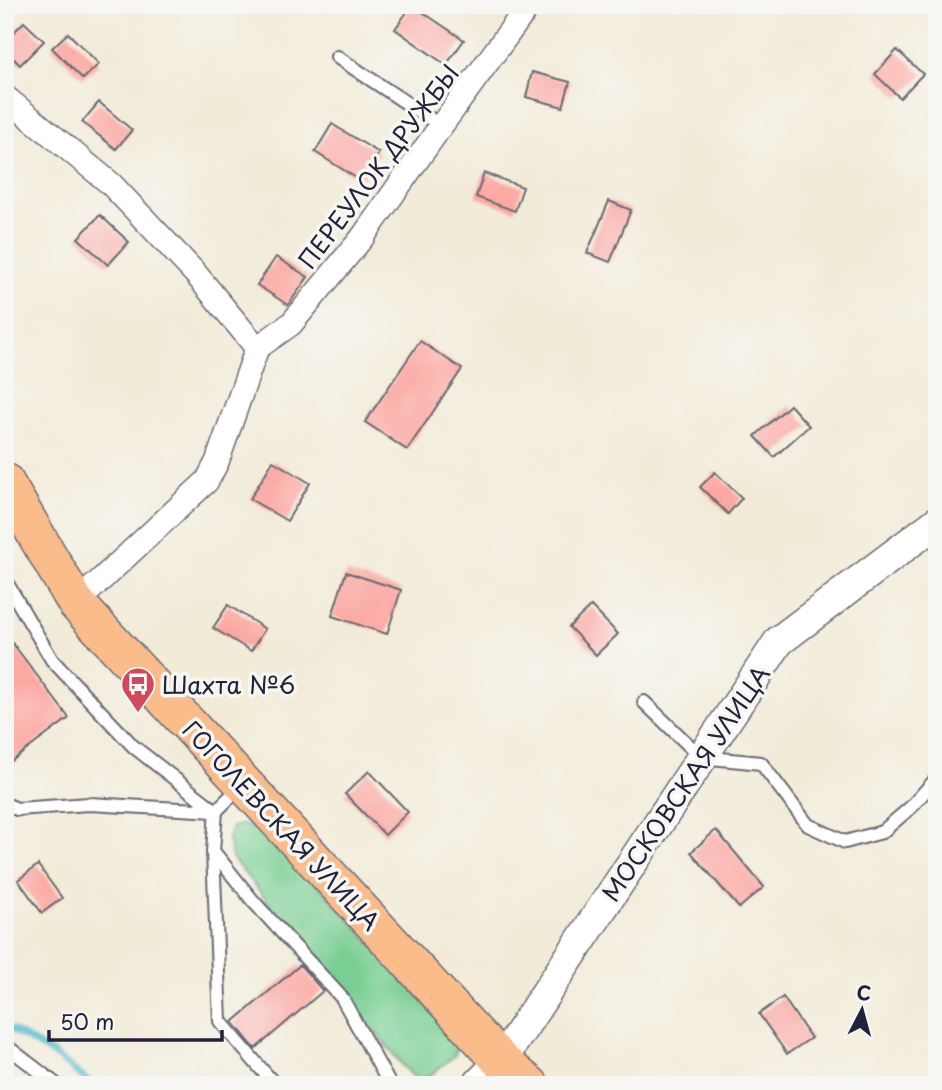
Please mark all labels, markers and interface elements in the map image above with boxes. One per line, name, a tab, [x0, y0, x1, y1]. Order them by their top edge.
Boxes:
street label: ПЕРЕУЛОК ДРУЖБЫ	[289, 56, 467, 276]
street label: МОСКОВСКАЯ УЛИЦА	[592, 658, 778, 908]
bus stop icon: Шахта №6	[119, 665, 157, 714]
place label: Шахта №6	[162, 666, 295, 702]
street label: ГОГОЛЕВСКАЯ УЛИЦА	[175, 712, 389, 938]
north arrow	[827, 974, 897, 1044]
text: С	[855, 977, 872, 1007]
scale bar	[49, 999, 222, 1043]
text: 50 m	[60, 1005, 114, 1037]

